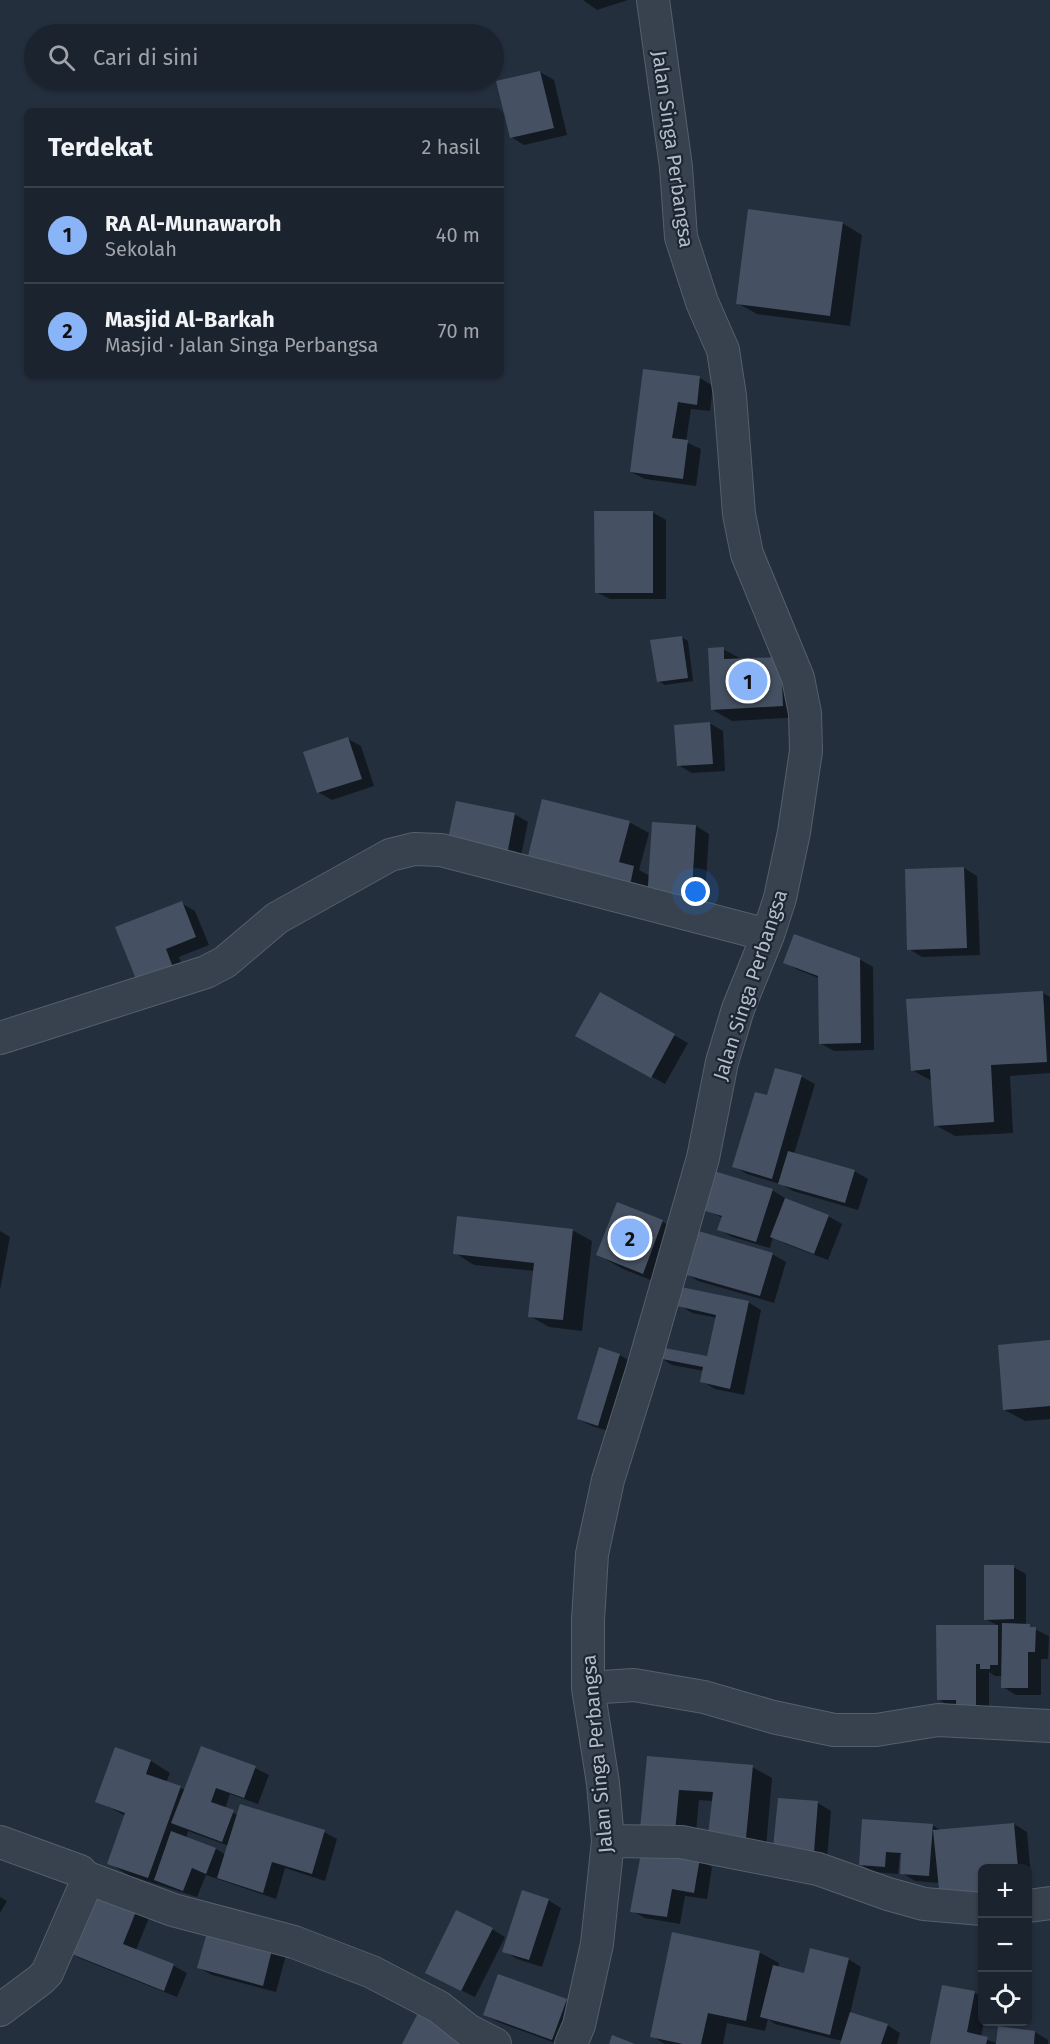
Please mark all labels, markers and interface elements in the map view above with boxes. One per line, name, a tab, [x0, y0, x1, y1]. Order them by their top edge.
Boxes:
search box	[24, 24, 504, 90]
icon: search	[45, 41, 78, 74]
text: Cari di sini	[93, 44, 198, 71]
street label: Jalan Singa Perbangsa	[647, 49, 699, 249]
text: Terdekat	[48, 132, 153, 163]
text: 2 hasil	[422, 135, 480, 159]
text: RA Al-Munawaroh	[105, 210, 281, 237]
text: 1	[63, 223, 72, 247]
text: 40 m	[436, 223, 480, 247]
text: Sekolah	[105, 237, 177, 261]
text: Masjid Al-Barkah	[105, 306, 275, 333]
text: 2	[62, 319, 73, 343]
text: 70 m	[438, 319, 480, 343]
text: Masjid · Jalan Singa Perbangsa	[105, 333, 378, 357]
pin: 1	[728, 658, 768, 704]
your location	[681, 877, 710, 906]
street label: Jalan Singa Perbangsa	[708, 887, 792, 1083]
pin: 2	[610, 1216, 650, 1260]
street label: Jalan Singa Perbangsa	[576, 1654, 618, 1854]
map controls	[978, 1864, 1032, 2026]
button: +	[978, 1864, 1032, 1918]
button: −	[978, 1918, 1032, 1972]
button: locate	[978, 1972, 1032, 2026]

